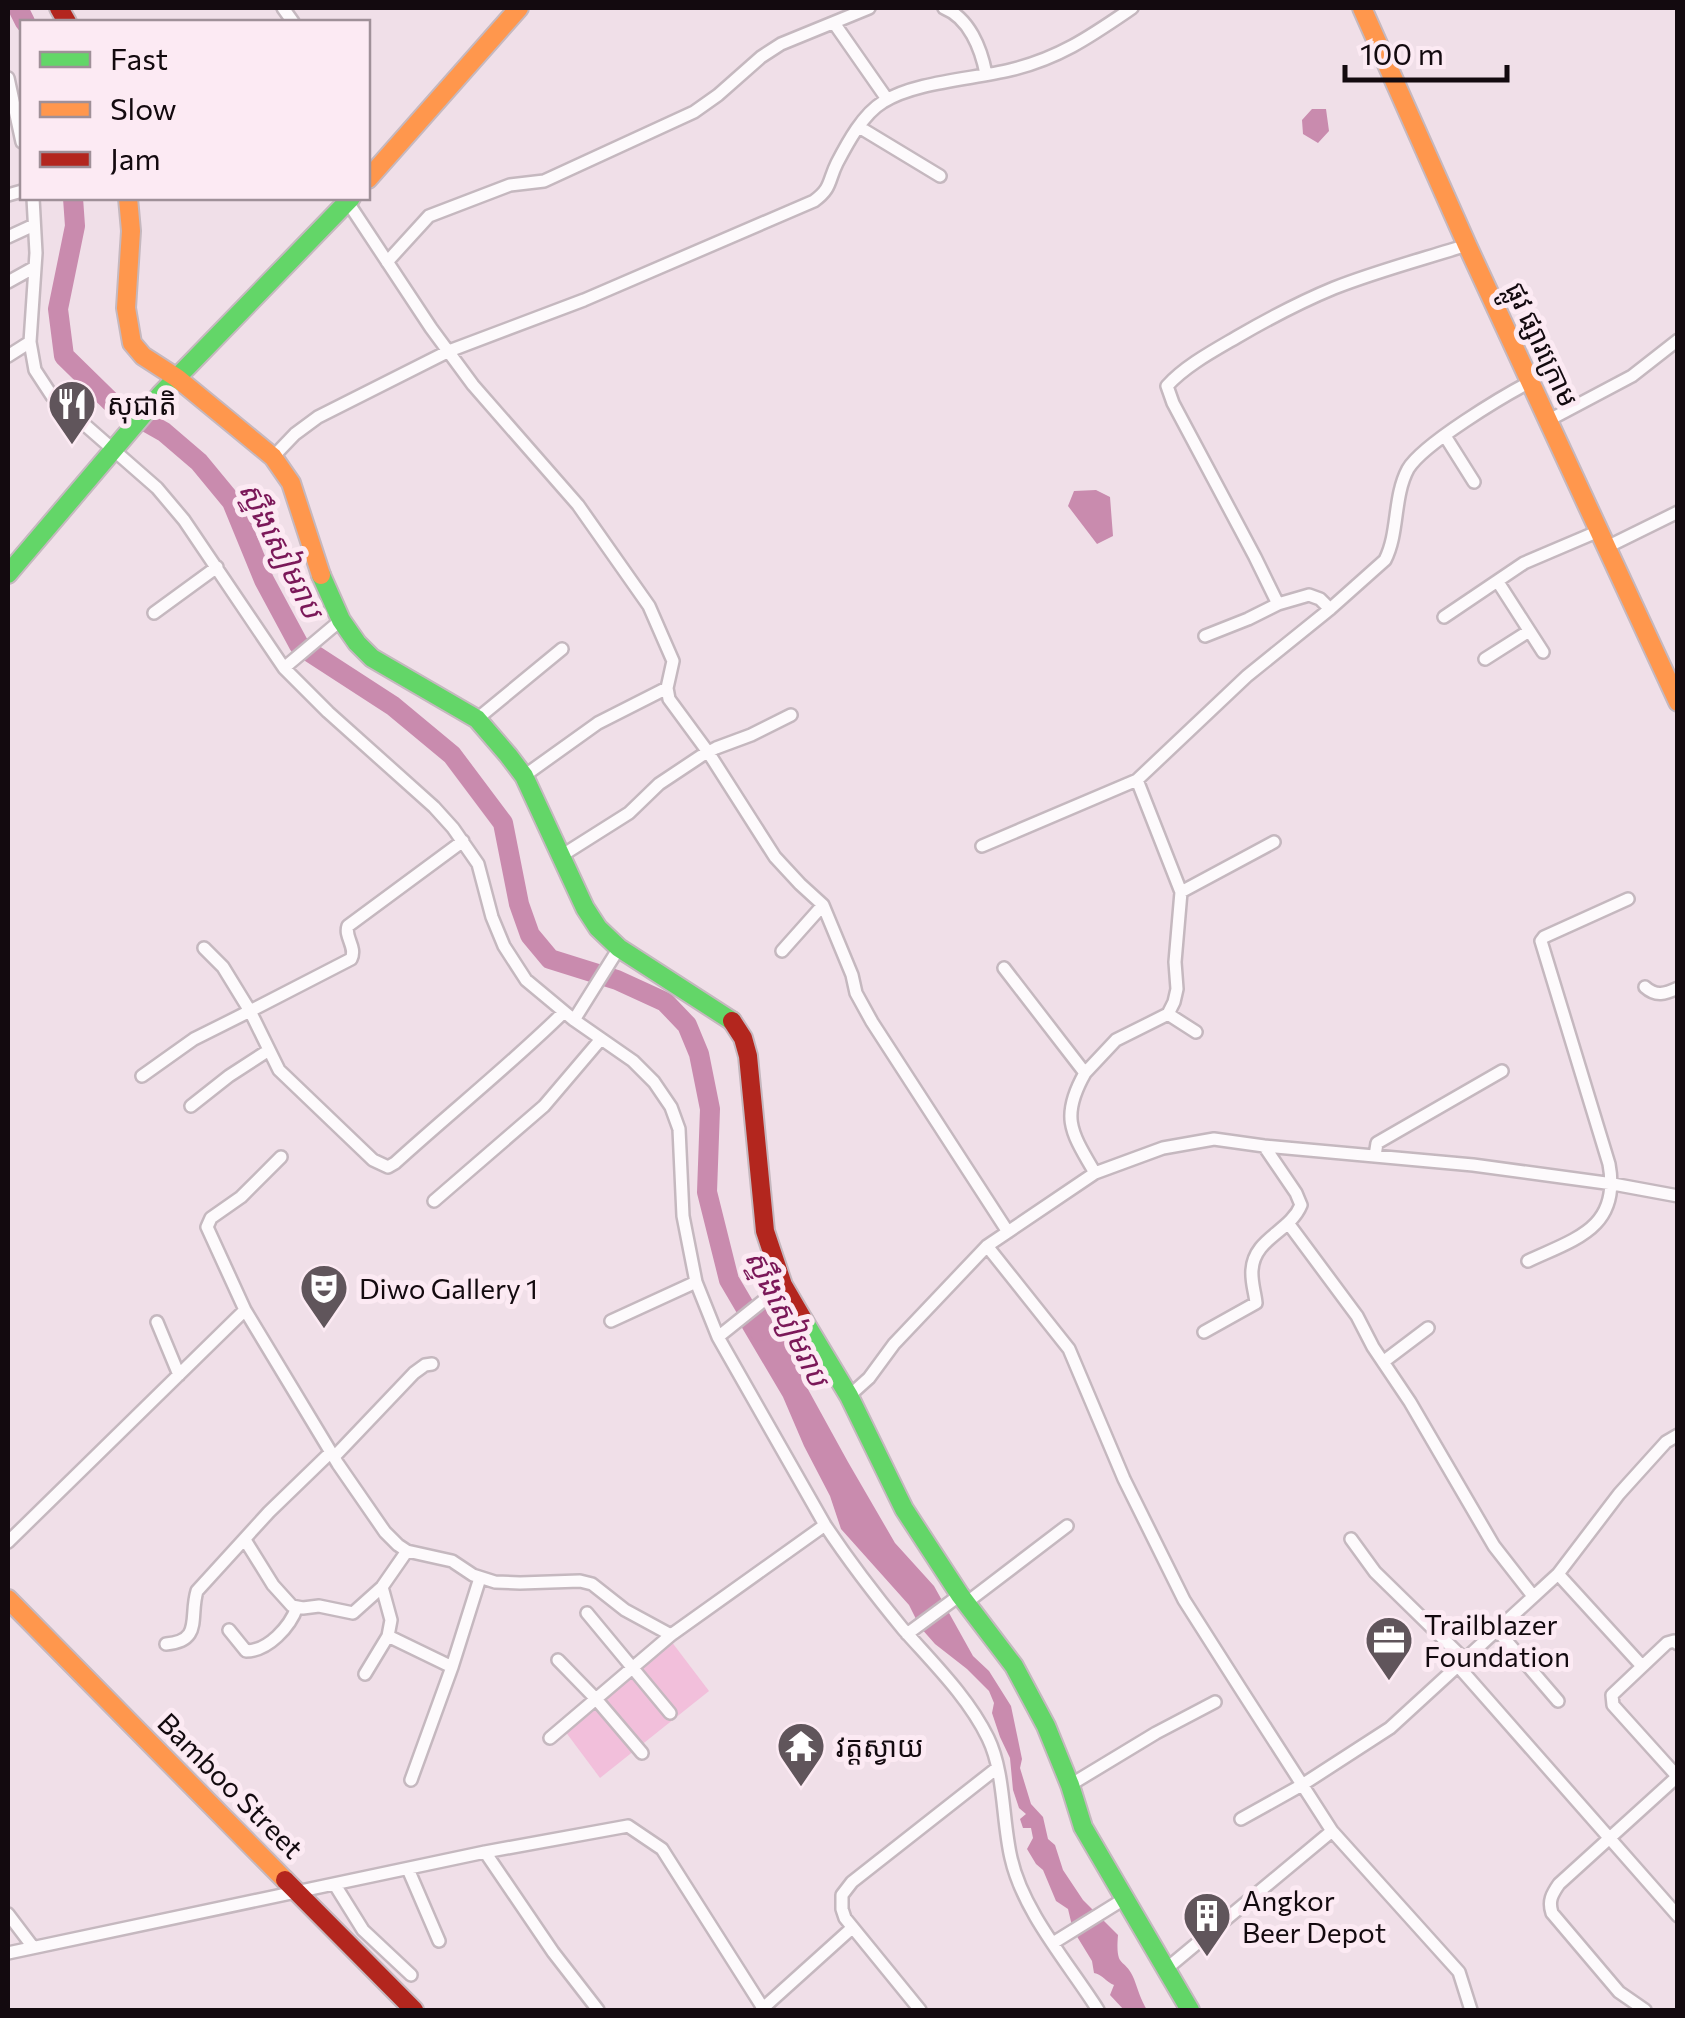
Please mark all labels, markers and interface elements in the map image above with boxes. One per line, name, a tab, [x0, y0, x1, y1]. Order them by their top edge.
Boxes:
legend	[20, 20, 370, 200]
scale bar	[1345, 20, 1508, 82]
text: 100 m	[1360, 34, 1444, 71]
text: Fast	[110, 39, 168, 76]
text: Slow	[110, 89, 177, 126]
text: Jam	[110, 139, 161, 176]
street label: ផ្លូវ ផ្សារក្រោម	[1491, 276, 1587, 416]
restaurant icon: សុជាតិ	[46, 378, 98, 446]
place label: សុជាតិ	[107, 387, 177, 424]
water label: ស្ទឹងសៀមរាប	[230, 474, 335, 627]
water label: ស្ទឹងសៀមរាប	[736, 1242, 841, 1395]
theatre icon: Diwo Gallery 1	[298, 1262, 350, 1330]
place label: Diwo Gallery 1	[359, 1271, 538, 1305]
place label: Trailblazer Foundation	[1424, 1607, 1570, 1673]
office icon: Trailblazer Foundation	[1363, 1614, 1415, 1682]
street label: Bamboo Street	[151, 1705, 311, 1865]
temple icon: វត្តស្វាយ	[775, 1720, 827, 1788]
place label: វត្តស្វាយ	[836, 1729, 924, 1765]
place label: Angkor Beer Depot	[1242, 1883, 1386, 1949]
building icon: Angkor Beer Depot	[1181, 1890, 1233, 1958]

